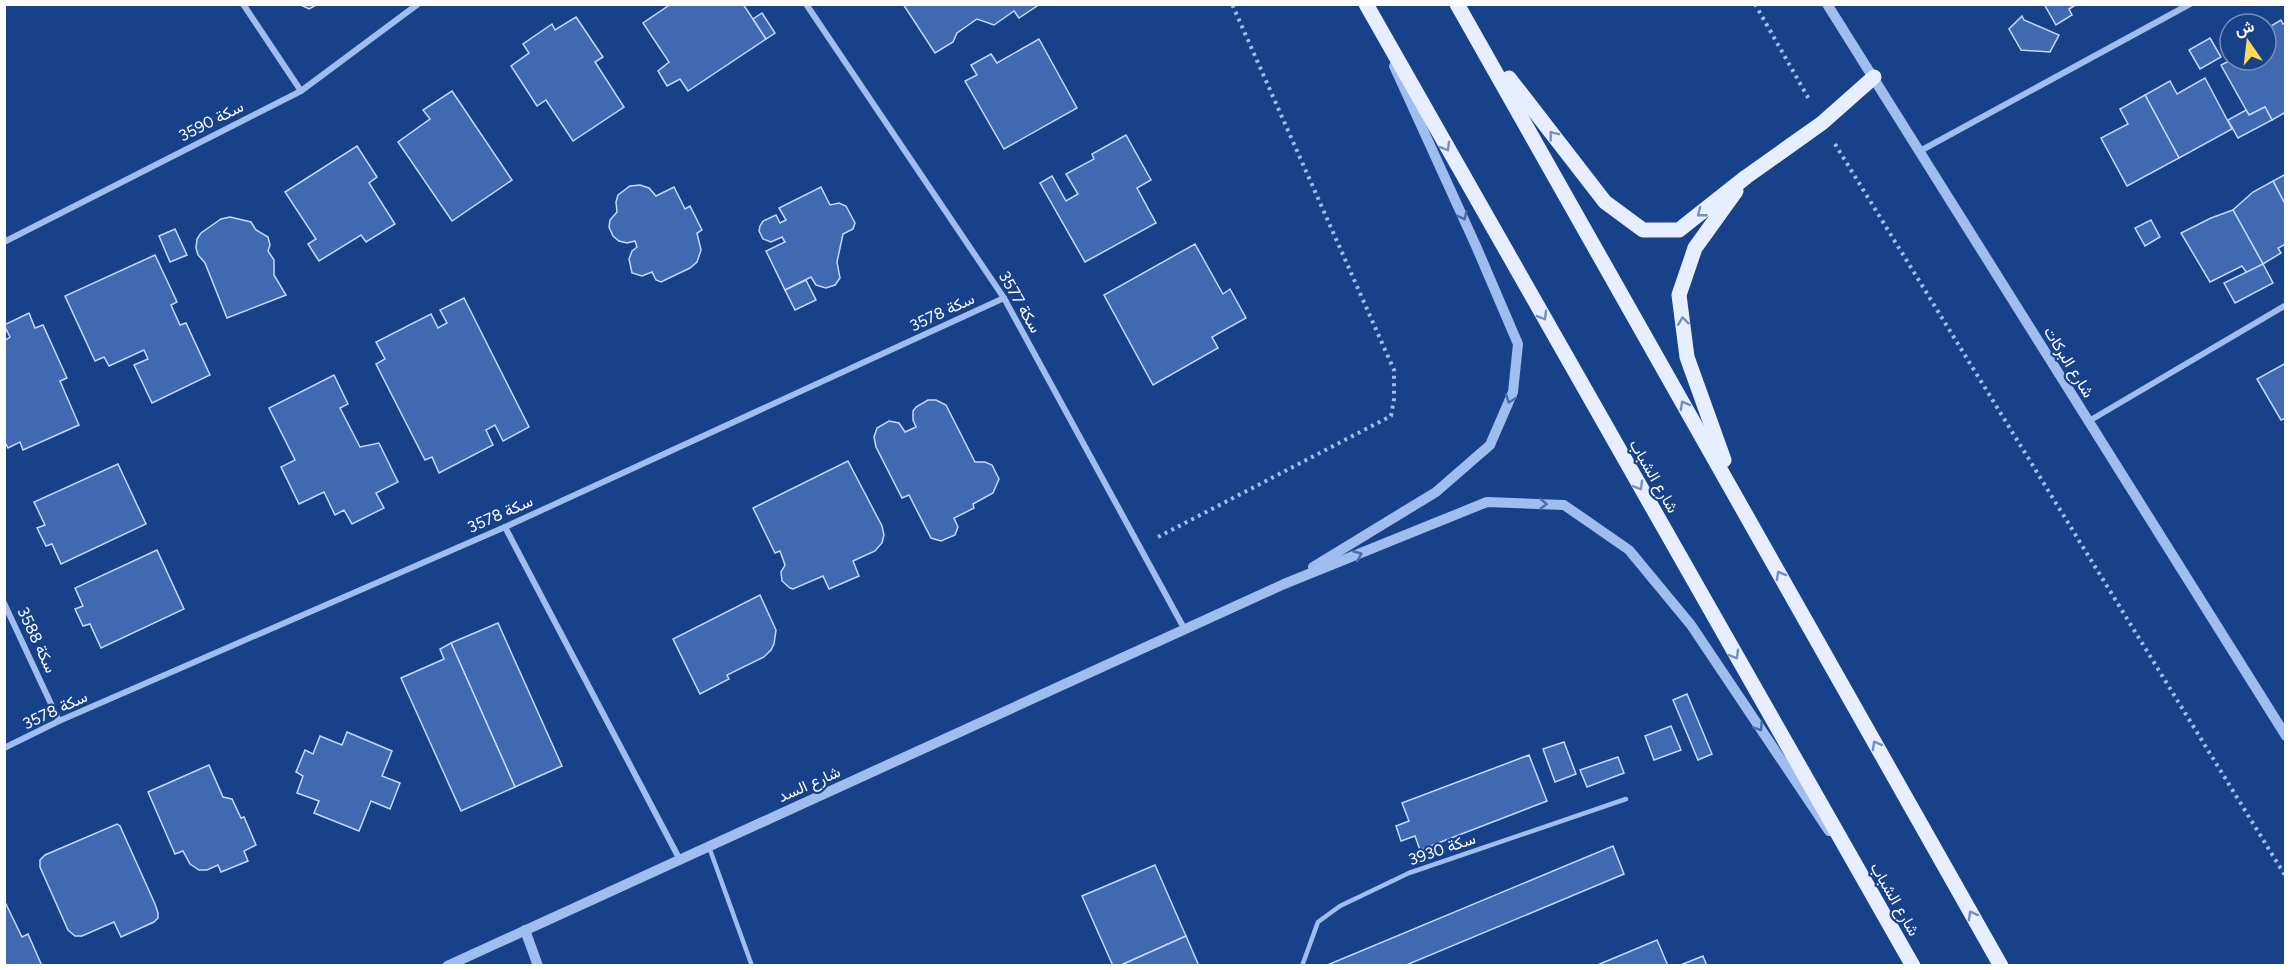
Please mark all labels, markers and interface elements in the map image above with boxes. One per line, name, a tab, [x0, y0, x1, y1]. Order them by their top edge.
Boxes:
north arrow	[2218, 12, 2278, 72]
text: ش	[2233, 16, 2256, 39]
street label: سكة 3590	[175, 97, 247, 145]
one-way arrow	[1550, 131, 1561, 142]
one-way arrow	[1439, 141, 1450, 151]
one-way arrow	[1696, 205, 1707, 216]
one-way arrow	[1455, 210, 1467, 221]
street label: سكة 3577	[995, 268, 1045, 336]
street label: سكة 3578	[907, 289, 977, 335]
one-way arrow	[1535, 310, 1547, 320]
one-way arrow	[1677, 316, 1689, 326]
street label: شارع البركات	[2038, 323, 2098, 402]
one-way arrow	[1504, 393, 1517, 403]
one-way arrow	[1680, 401, 1691, 411]
street label: شارع الشباب	[1624, 436, 1683, 517]
one-way arrow	[1632, 480, 1643, 490]
street label: سكة 3578	[464, 491, 536, 537]
one-way arrow	[1538, 498, 1547, 510]
one-way arrow	[1352, 550, 1363, 562]
one-way arrow	[1776, 571, 1787, 581]
street label: سكة 3588	[13, 604, 61, 676]
one-way arrow	[1728, 649, 1740, 659]
street label: سكة 3578	[20, 687, 90, 733]
one-way arrow	[1752, 721, 1763, 732]
one-way arrow	[1872, 741, 1883, 751]
street label: شارع السد	[775, 762, 844, 808]
street label: سكة 3930	[1406, 829, 1478, 869]
street label: شارع الشباب	[1865, 859, 1924, 940]
one-way arrow	[1968, 910, 1979, 921]

